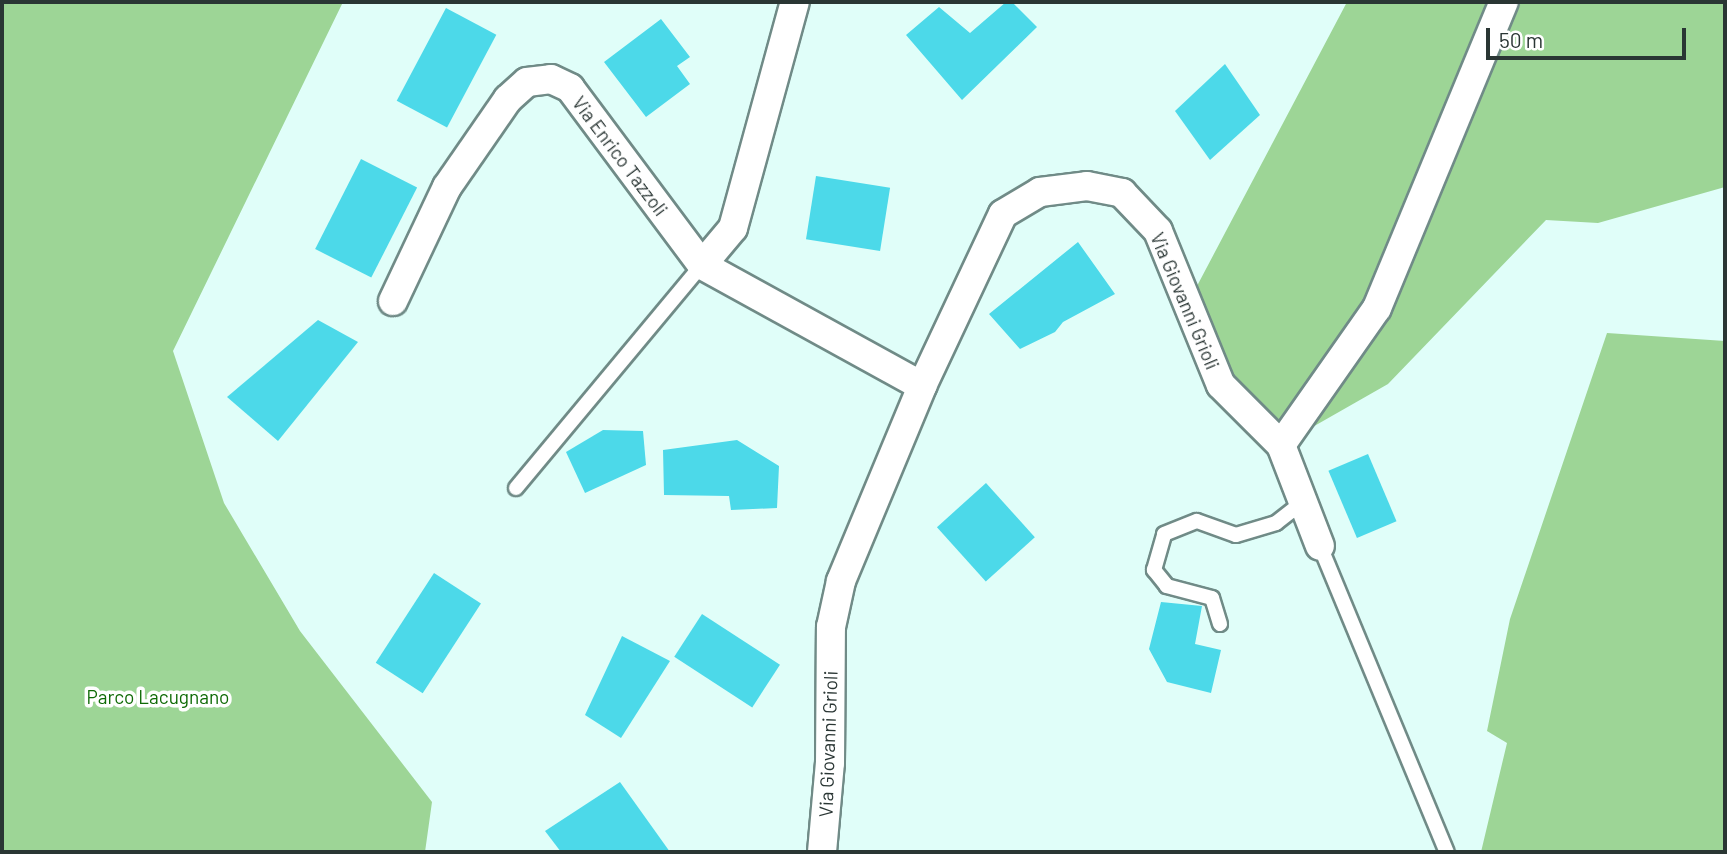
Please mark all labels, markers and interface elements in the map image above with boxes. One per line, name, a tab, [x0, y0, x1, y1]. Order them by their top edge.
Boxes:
scale bar	[1489, 14, 1688, 58]
text: 50 m	[1499, 27, 1543, 52]
street label: Via Enrico Tazzoli	[568, 92, 672, 220]
street label: Via Giovanni Grioli	[1146, 229, 1224, 373]
street label: Via Giovanni Grioli	[814, 670, 842, 818]
park label: Parco Lacugnano	[87, 686, 229, 708]

